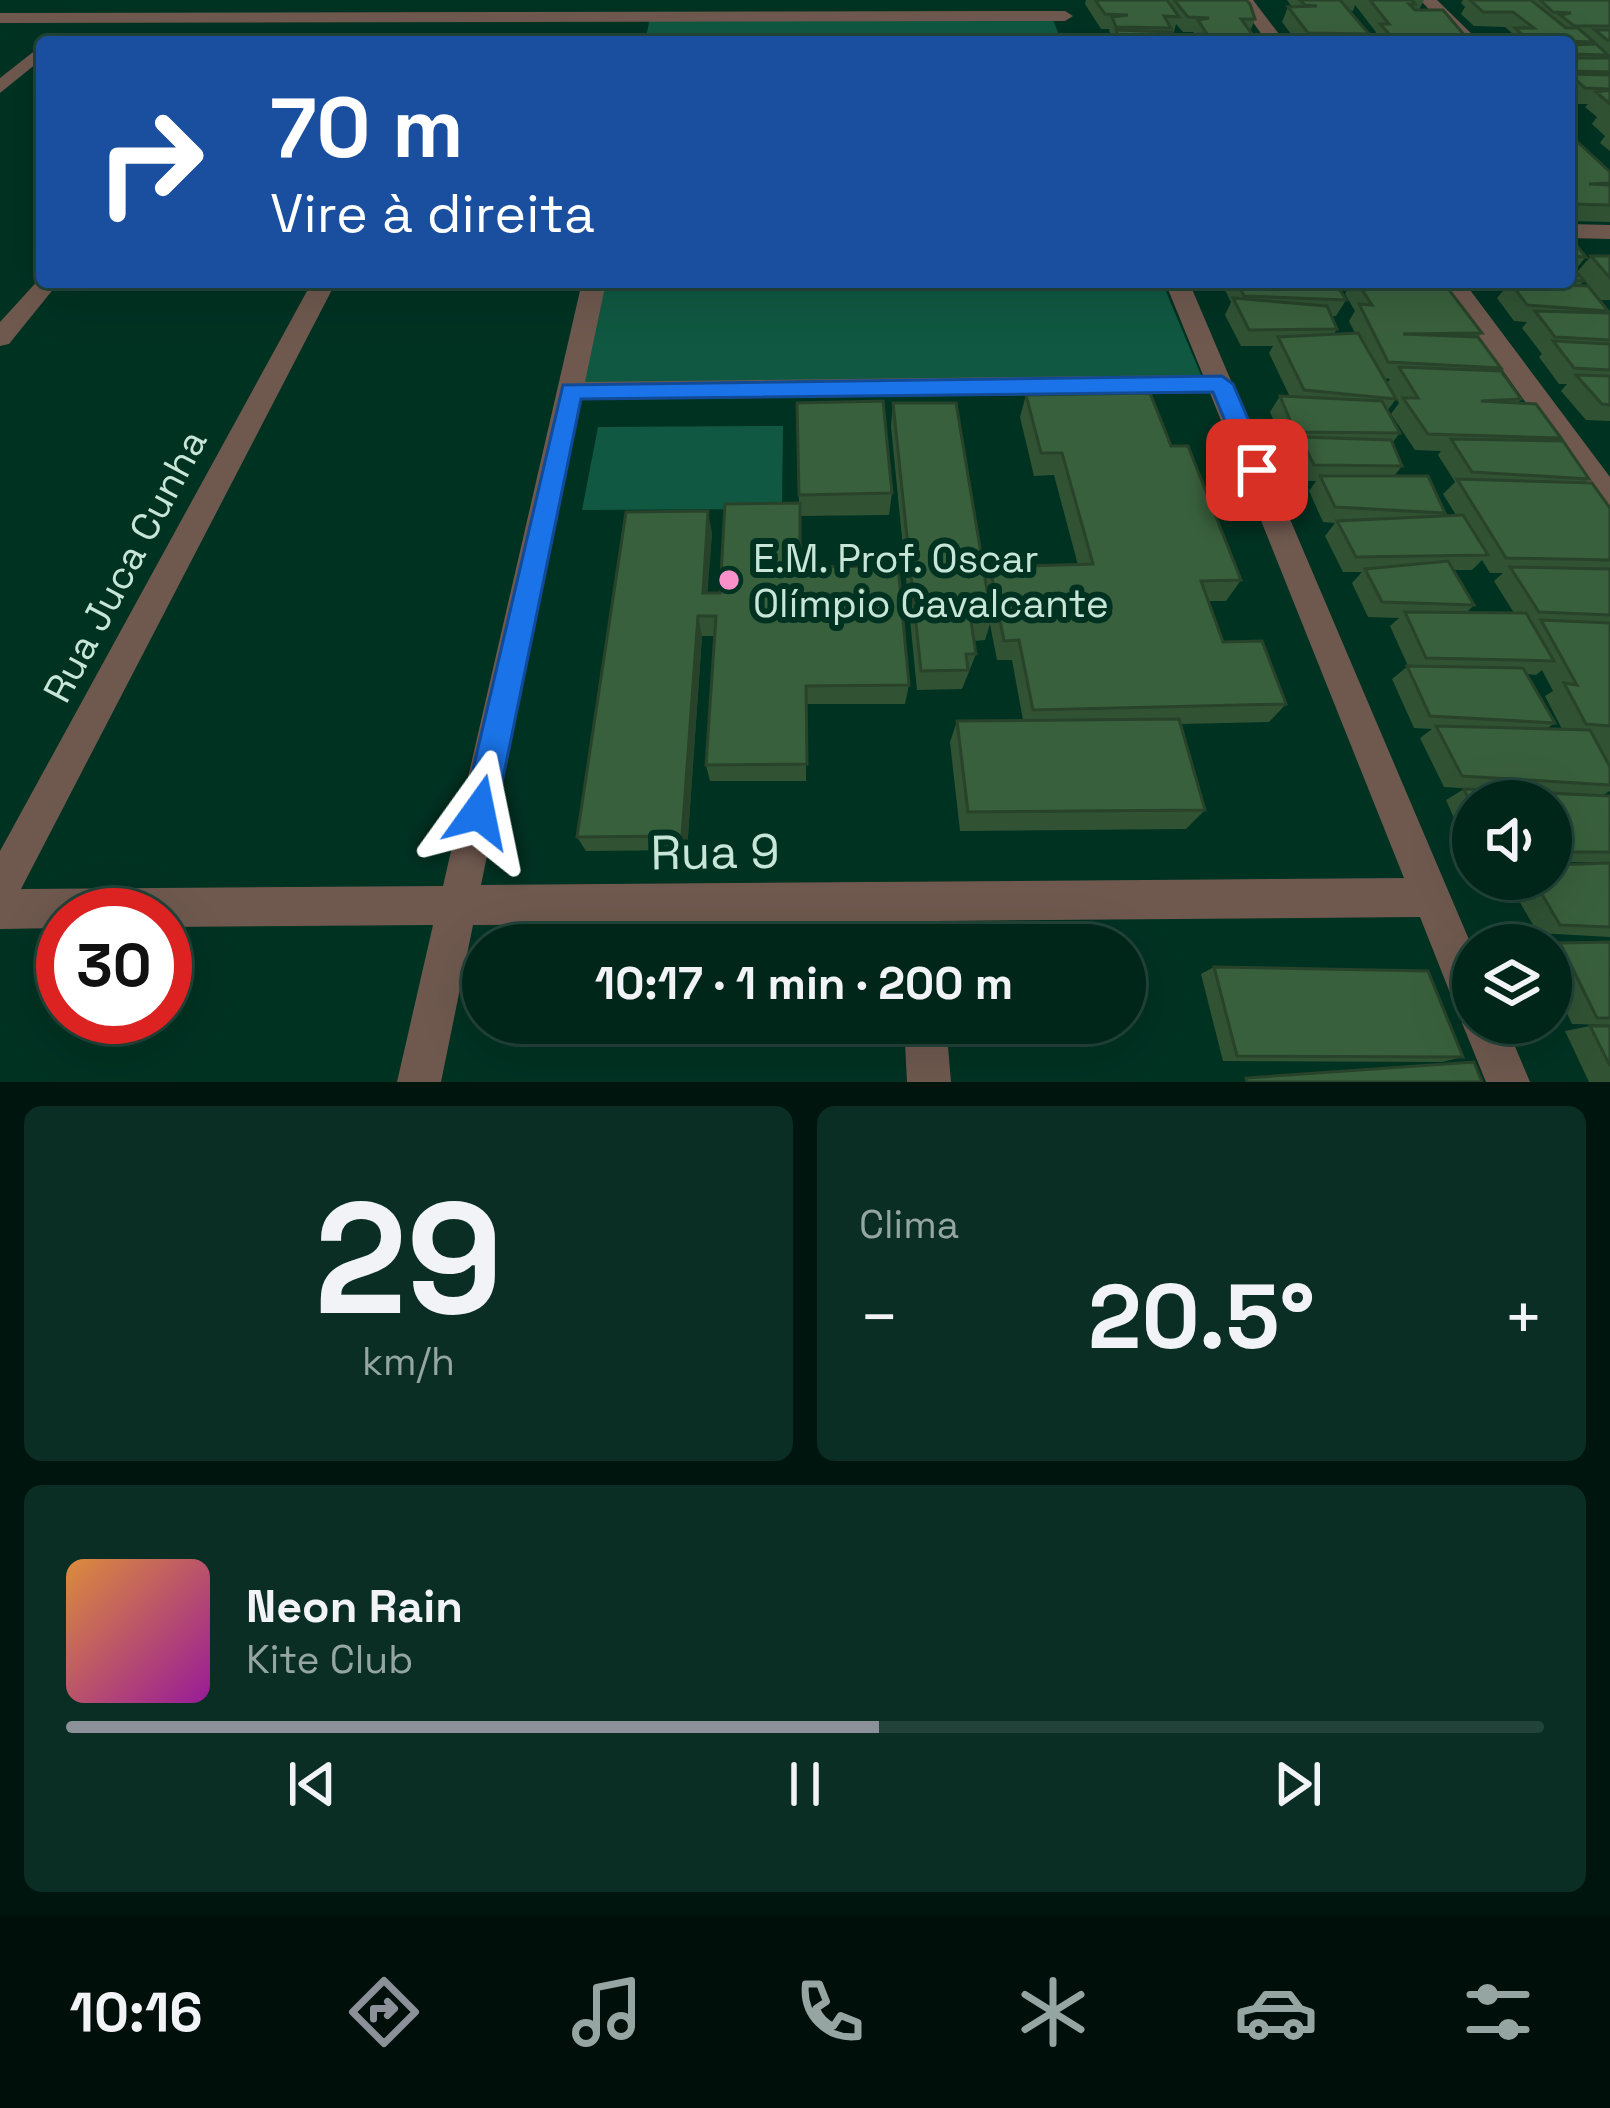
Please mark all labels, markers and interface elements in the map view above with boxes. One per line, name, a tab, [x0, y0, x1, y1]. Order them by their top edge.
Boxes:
text: 70 m	[270, 74, 464, 182]
icon: right	[72, 84, 228, 240]
text: Vire à direita	[270, 179, 595, 248]
pin	[1206, 419, 1308, 521]
street label: Rua Juca Cunha	[33, 421, 217, 711]
icon: arrive	[1224, 437, 1290, 503]
place label: E.M. Prof. Oscar Olímpio Cavalcante	[753, 534, 1109, 628]
marker: E.M. Prof. Oscar Olímpio Cavalcante	[716, 567, 742, 593]
position arrow	[416, 749, 542, 875]
map controls	[1452, 780, 1572, 1044]
button: sound	[1452, 780, 1572, 900]
street label: Rua 9	[650, 820, 780, 884]
speed limit sign: 30	[36, 888, 192, 1044]
button: layers	[1452, 924, 1572, 1044]
text: 10:17 · 1 min · 200 m	[595, 955, 1013, 1012]
text: 29	[314, 1159, 503, 1359]
text: Clima	[859, 1200, 959, 1249]
text: 20.5°	[1088, 1259, 1315, 1374]
text: −	[859, 1275, 900, 1359]
text: +	[1503, 1275, 1544, 1359]
text: km/h	[362, 1337, 455, 1386]
text: Neon Rain	[246, 1578, 463, 1635]
text: Kite Club	[246, 1635, 413, 1684]
icon: previous	[279, 1751, 345, 1817]
icon: pause	[772, 1751, 838, 1817]
icon: next	[1265, 1751, 1331, 1817]
icon: directions	[342, 1970, 426, 2054]
icon: music	[565, 1970, 649, 2054]
icon: phone	[788, 1970, 872, 2054]
icon: climate	[1011, 1970, 1095, 2054]
icon: car	[1234, 1970, 1318, 2054]
icon: filters	[1456, 1970, 1540, 2054]
text: 10:16	[69, 1978, 203, 2047]

